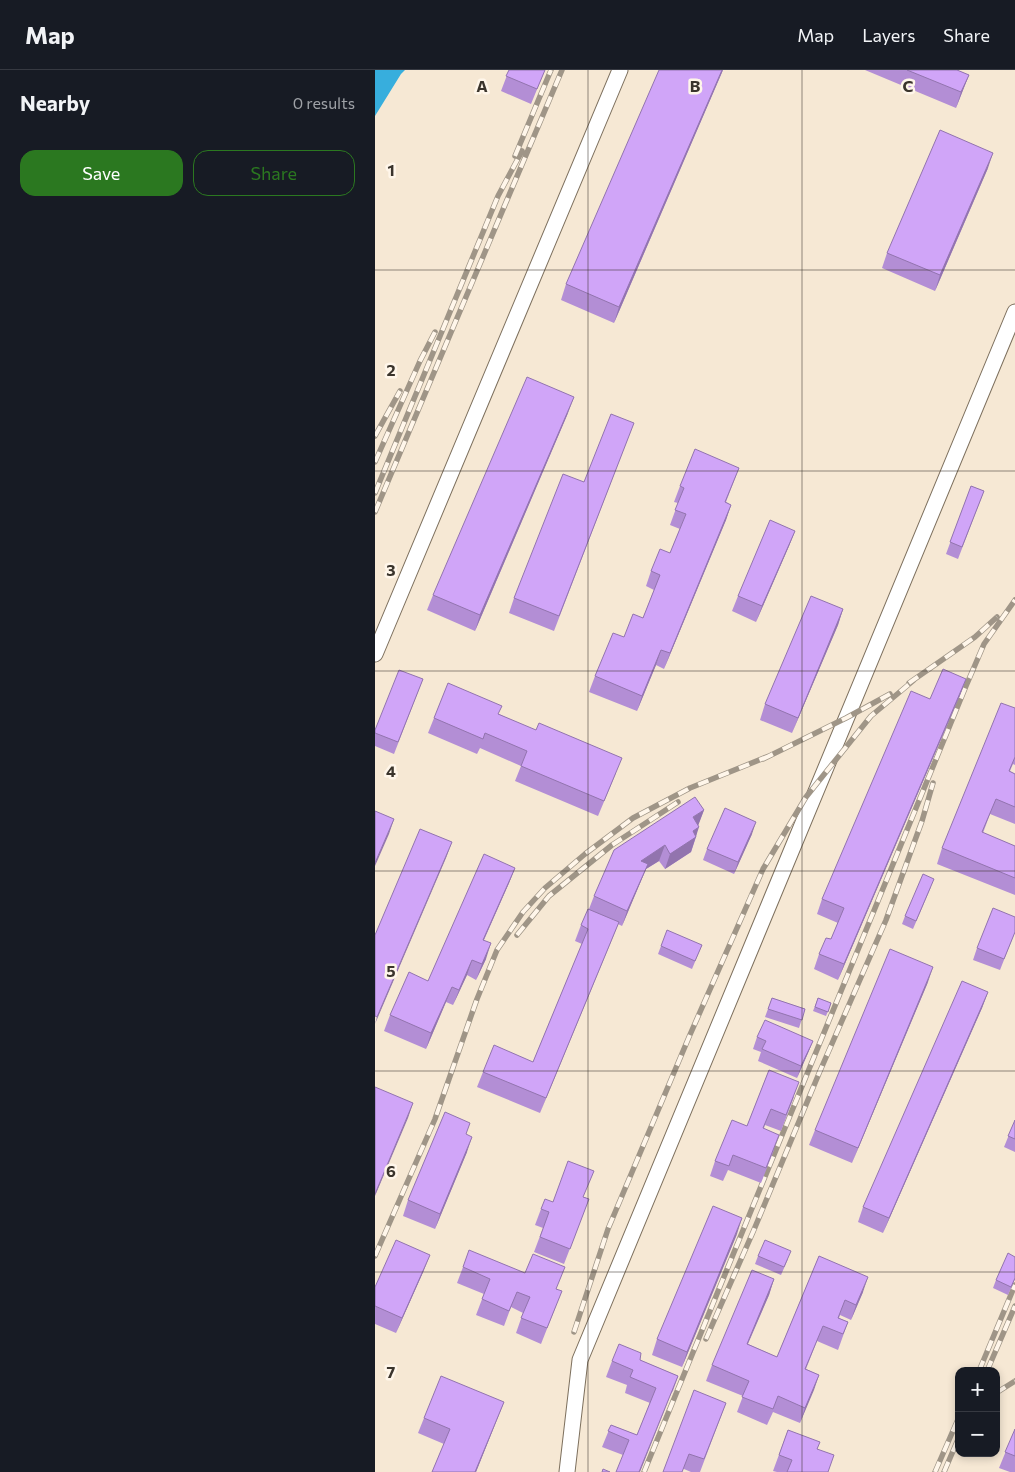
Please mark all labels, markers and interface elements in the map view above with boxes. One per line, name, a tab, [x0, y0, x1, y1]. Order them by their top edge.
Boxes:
text: Map	[25, 20, 75, 49]
text: Map	[797, 24, 834, 46]
text: Layers	[862, 24, 915, 46]
text: Share	[943, 24, 990, 46]
text: A	[476, 76, 488, 95]
text: B	[690, 76, 701, 95]
text: C	[903, 76, 914, 95]
text: Nearby	[20, 90, 90, 115]
text: 0 results	[293, 93, 355, 112]
button: Save	[20, 150, 183, 196]
button: Share	[193, 150, 355, 196]
text: 1	[387, 160, 395, 179]
text: 2	[386, 360, 396, 379]
text: 3	[386, 560, 396, 579]
text: 4	[386, 761, 396, 780]
text: 5	[386, 961, 396, 980]
text: 6	[386, 1161, 396, 1180]
text: 7	[387, 1362, 396, 1381]
map controls	[955, 1367, 1000, 1457]
button: +	[955, 1367, 1000, 1412]
button: −	[955, 1412, 1000, 1457]

